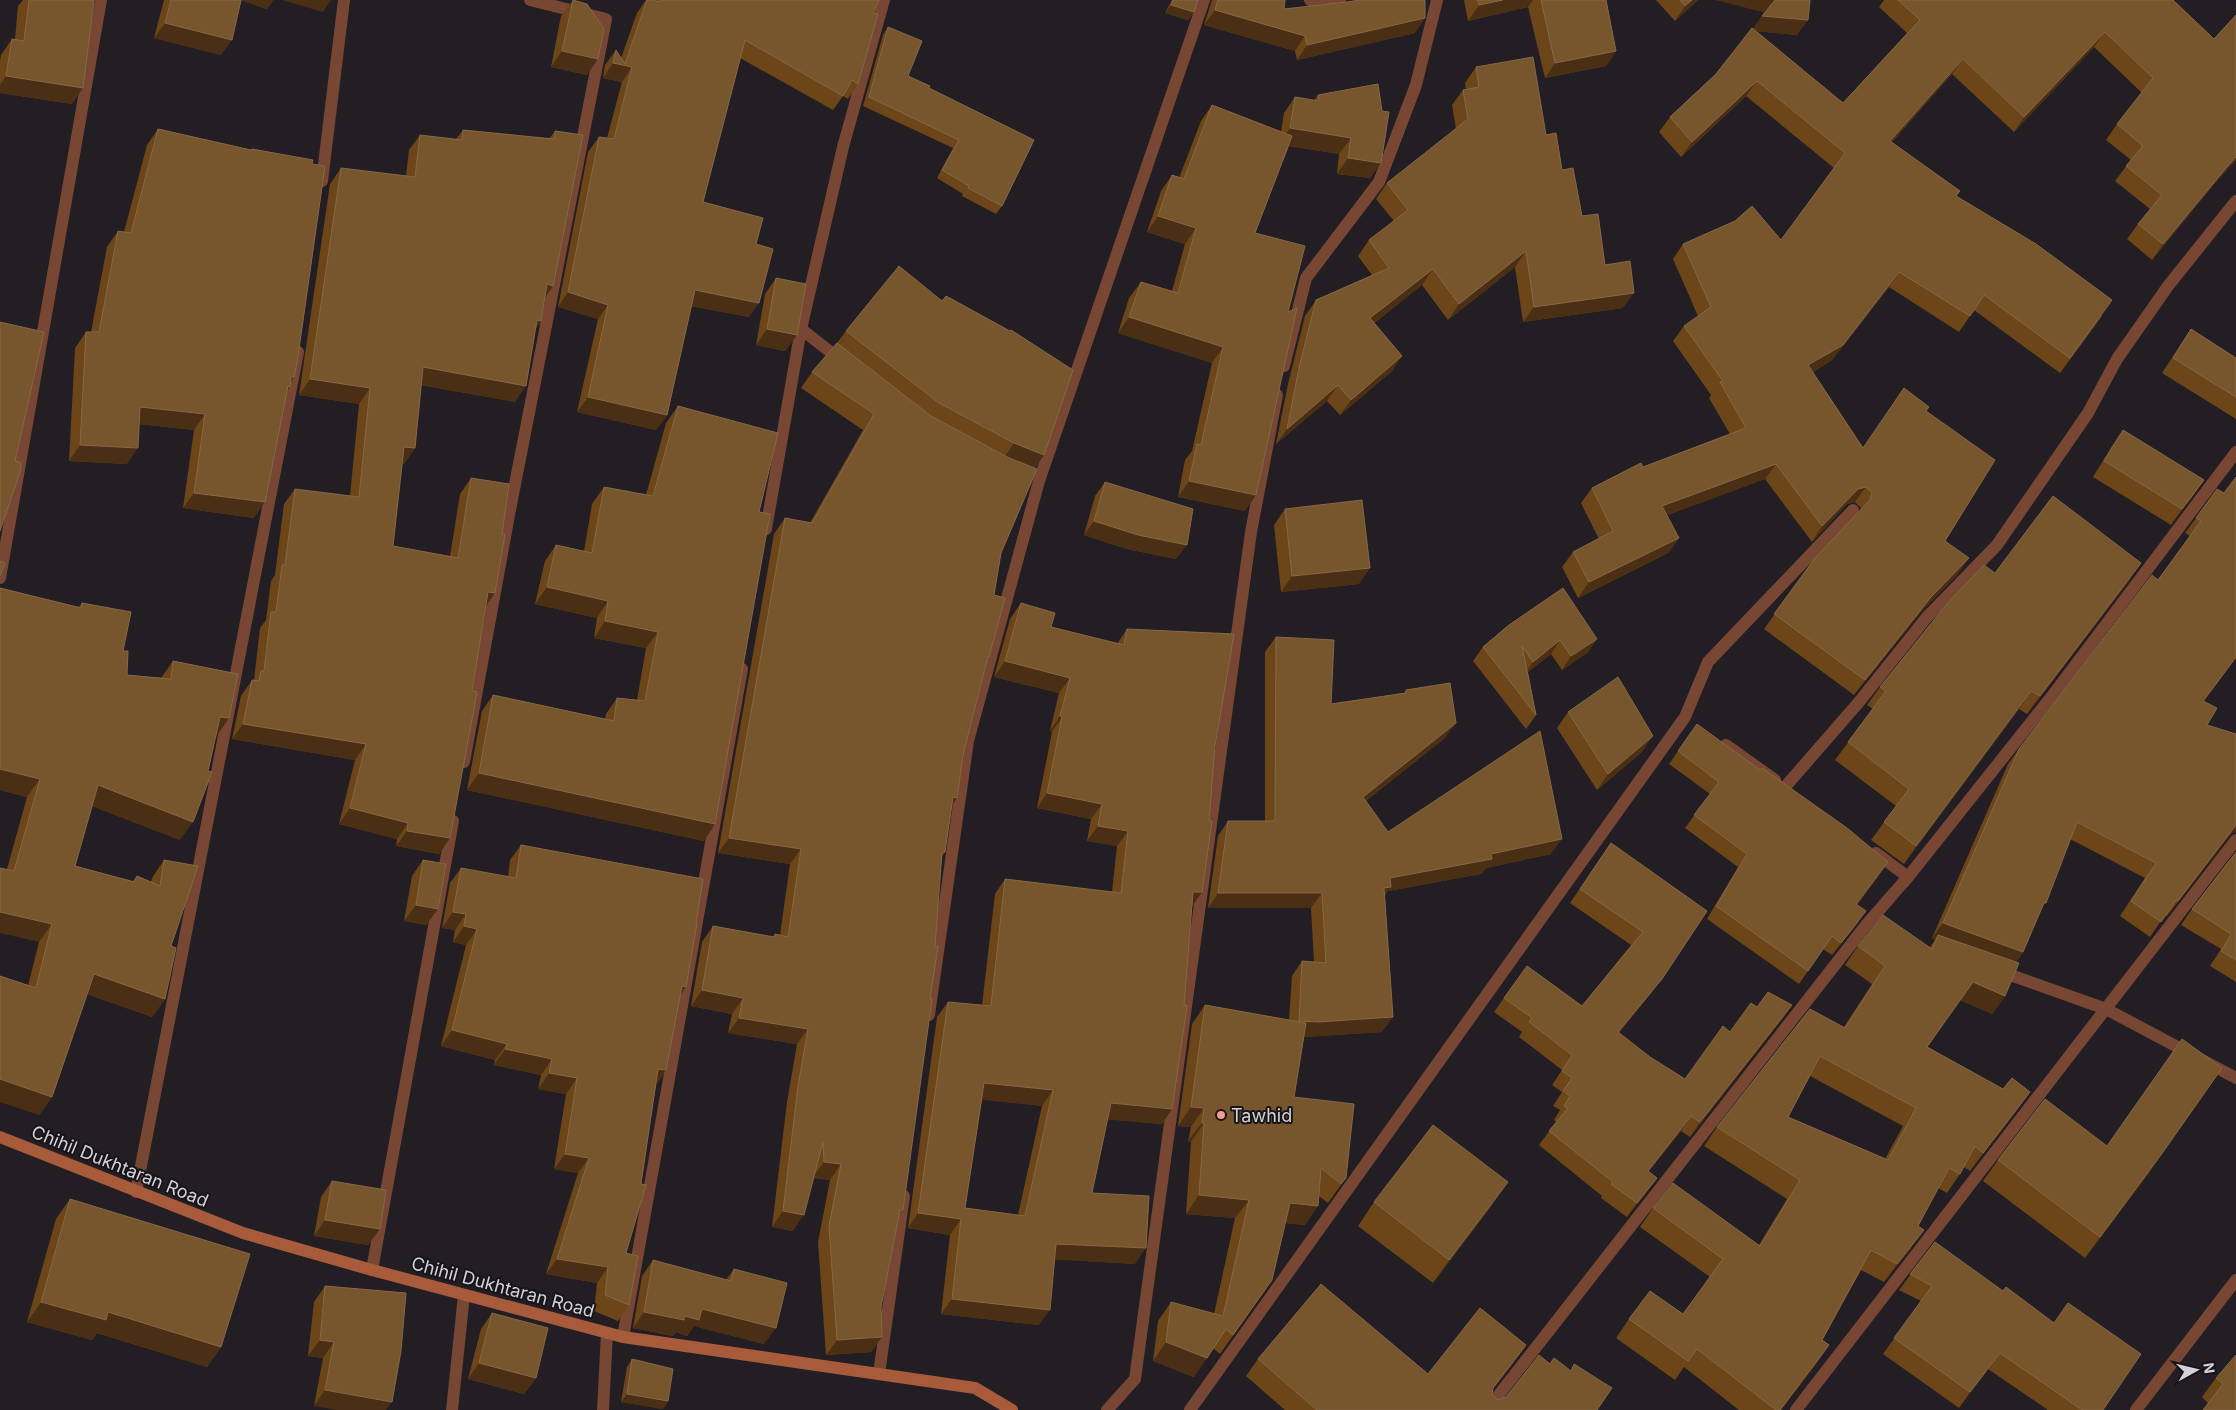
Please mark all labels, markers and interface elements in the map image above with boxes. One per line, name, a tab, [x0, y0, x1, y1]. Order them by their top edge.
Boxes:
place label: Tawhid	[1231, 1105, 1292, 1126]
marker: Tawhid	[1215, 1109, 1227, 1121]
street label: Chihil Dukhtaran Road	[29, 1121, 211, 1211]
street label: Chihil Dukhtaran Road	[409, 1252, 597, 1322]
north arrow	[2171, 1345, 2221, 1395]
text: N	[2200, 1362, 2219, 1375]

